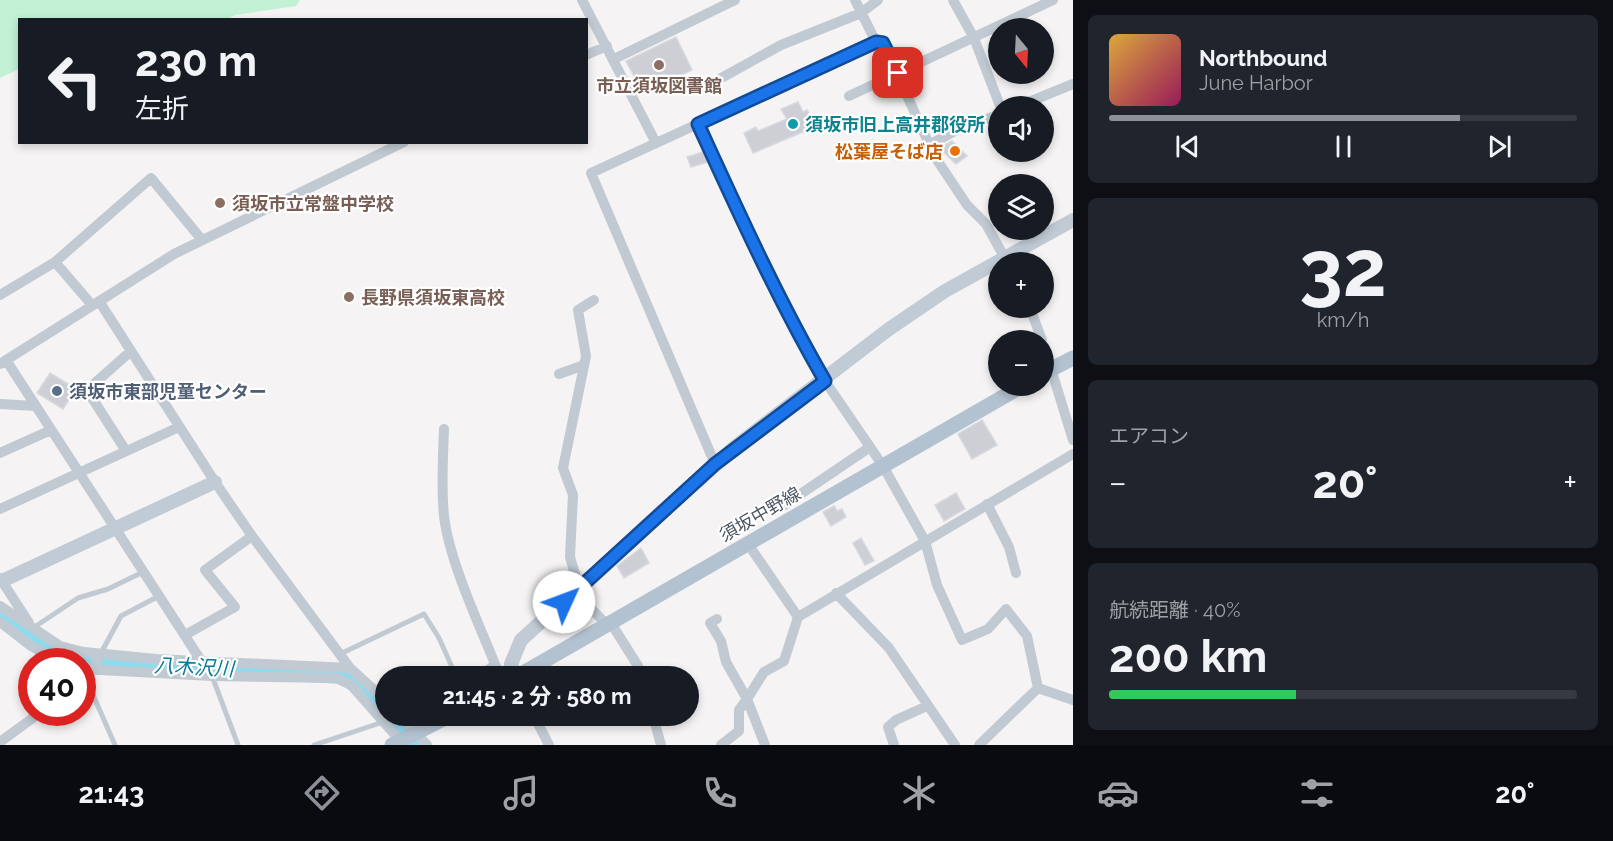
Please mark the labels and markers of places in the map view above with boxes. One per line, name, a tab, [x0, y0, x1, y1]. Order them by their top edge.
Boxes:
pin	[872, 47, 923, 98]
marker: 市立須坂図書館	[652, 58, 666, 72]
place label: 市立須坂図書館	[596, 75, 722, 96]
place label: 須坂市旧上高井郡役所	[805, 114, 985, 135]
marker: 須坂市旧上高井郡役所	[786, 117, 800, 131]
place label: 松葉屋そば店	[835, 141, 943, 162]
marker: 松葉屋そば店	[948, 144, 962, 158]
place label: 須坂市立常盤中学校	[232, 193, 394, 214]
marker: 須坂市立常盤中学校	[213, 196, 227, 210]
place label: 長野県須坂東高校	[361, 287, 505, 308]
marker: 長野県須坂東高校	[342, 290, 356, 304]
place label: 須坂市東部児童センター	[69, 381, 267, 402]
marker: 須坂市東部児童センター	[50, 384, 64, 398]

